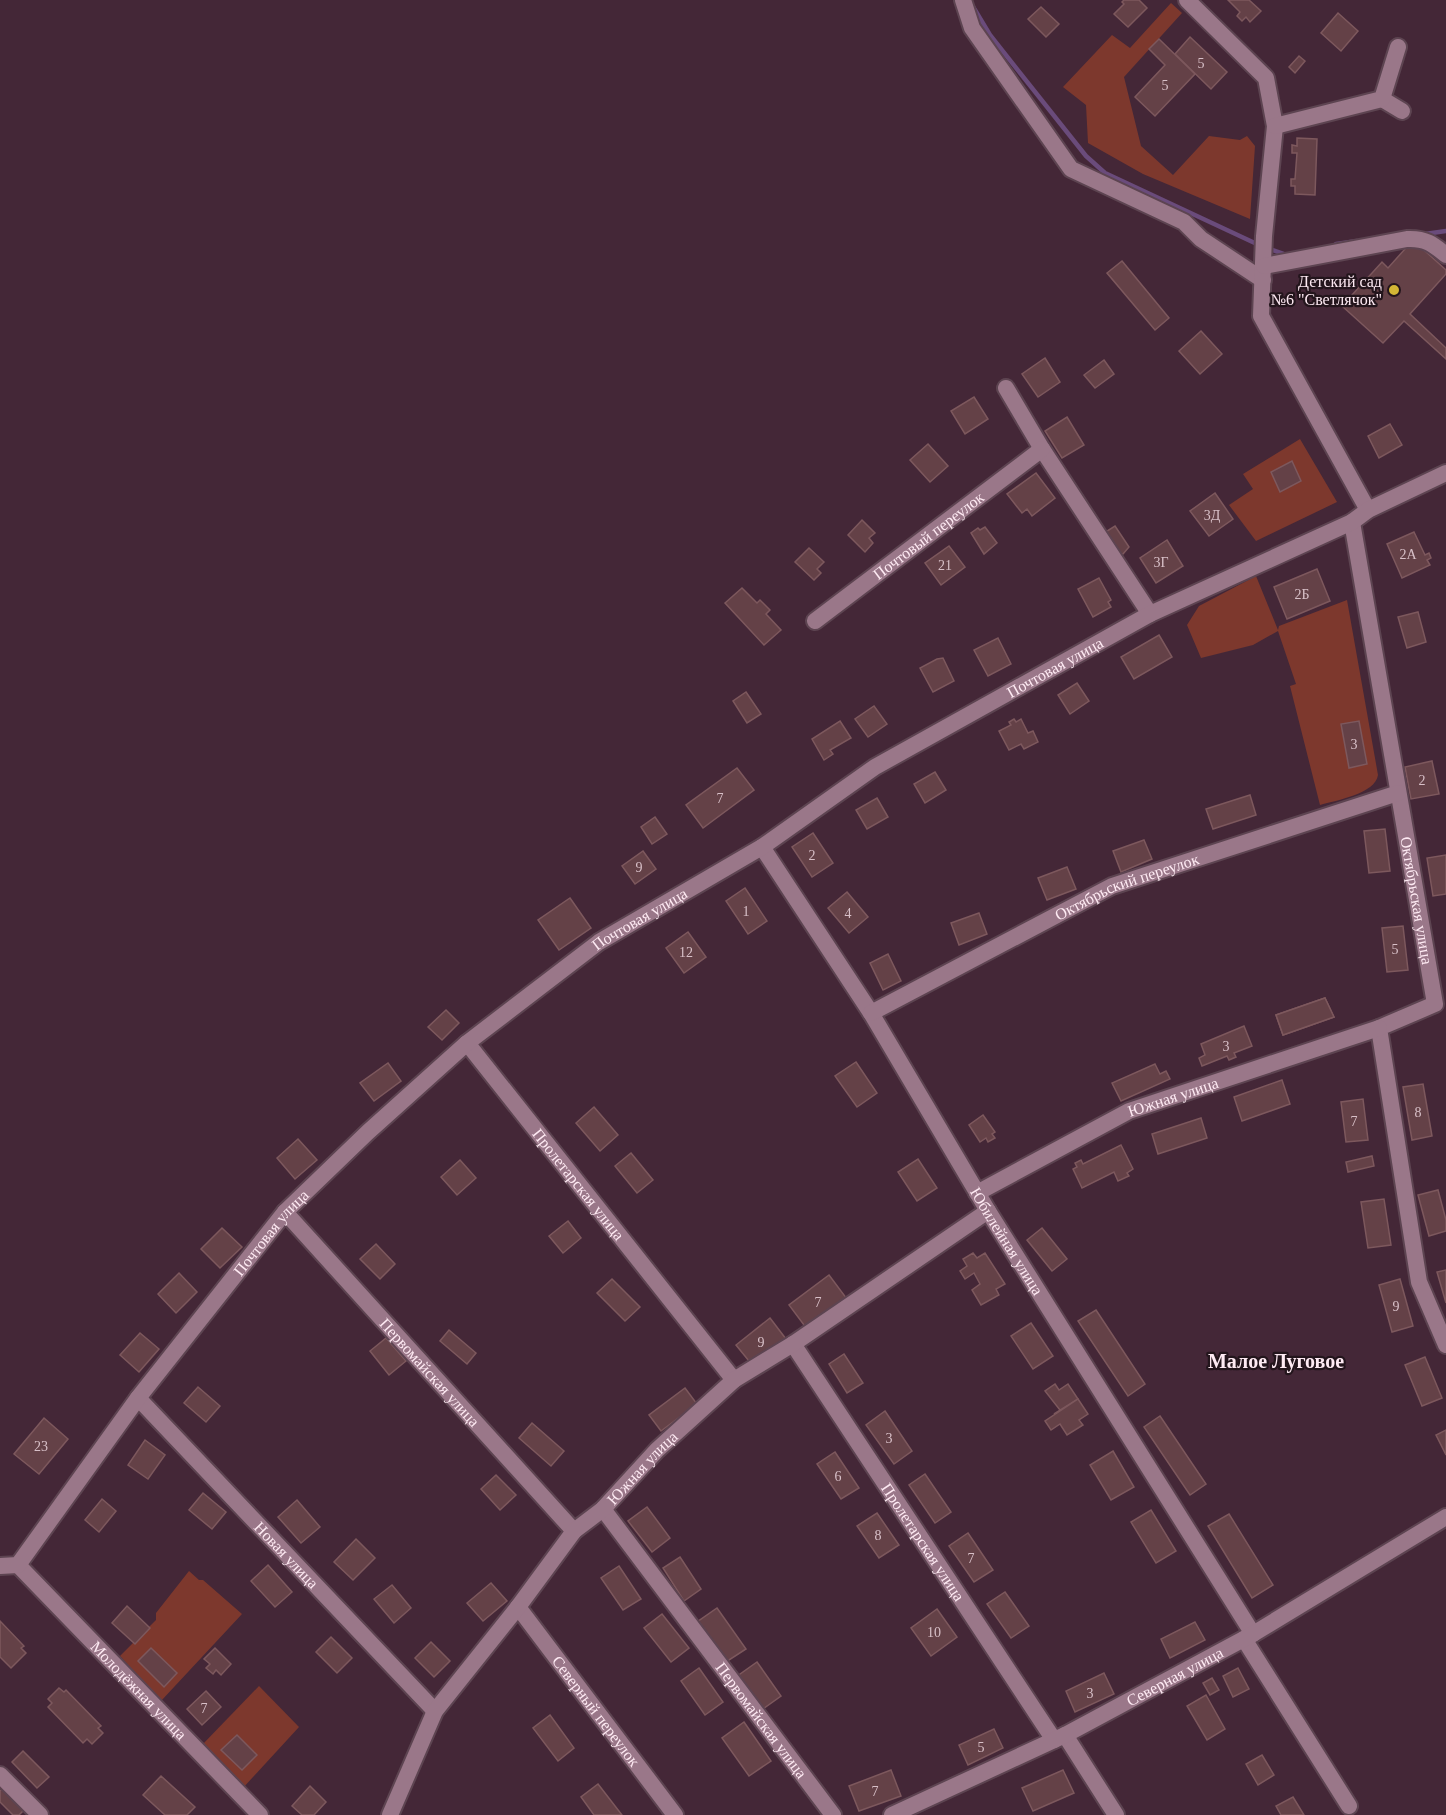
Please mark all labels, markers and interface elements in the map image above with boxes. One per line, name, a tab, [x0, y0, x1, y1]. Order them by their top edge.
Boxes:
house number: 5	[1198, 56, 1205, 71]
house number: 5	[1162, 78, 1169, 93]
place label: Детский сад №6 "Светлячок"	[1271, 273, 1382, 308]
marker: Детский сад №6 "Светлячок"	[1387, 283, 1401, 297]
street label: Почтовый переулок	[870, 488, 987, 583]
house number: 3Д	[1204, 508, 1221, 523]
house number: 2А	[1399, 547, 1417, 562]
house number: 3Г	[1153, 555, 1169, 570]
house number: 21	[938, 558, 952, 573]
house number: 2Б	[1294, 587, 1310, 602]
street label: Почтовая улица	[1004, 634, 1106, 701]
house number: 3	[1351, 737, 1358, 752]
house number: 2	[1419, 773, 1426, 788]
house number: 7	[717, 791, 724, 806]
street label: Октябрьская улица	[1398, 835, 1437, 966]
house number: 2	[809, 848, 816, 863]
street label: Октябрьский переулок	[1052, 850, 1201, 923]
house number: 9	[636, 860, 643, 875]
street label: Почтовая улица	[588, 884, 690, 953]
house number: 1	[743, 904, 750, 919]
house number: 4	[845, 906, 852, 921]
house number: 5	[1392, 942, 1399, 957]
house number: 12	[679, 945, 693, 960]
house number: 3	[1223, 1039, 1230, 1054]
street label: Южная улица	[1126, 1073, 1220, 1119]
house number: 8	[1415, 1105, 1422, 1120]
house number: 7	[1351, 1114, 1358, 1129]
street label: Пролетарская улица	[529, 1125, 628, 1243]
street label: Юбилейная улица	[967, 1184, 1047, 1298]
street label: Почтовая улица	[230, 1186, 312, 1279]
house number: 7	[815, 1295, 822, 1310]
house number: 9	[1393, 1299, 1400, 1314]
street label: Первомайская улица	[377, 1314, 483, 1430]
house number: 9	[758, 1335, 765, 1350]
district label: Малое Луговое	[1208, 1350, 1344, 1373]
street label: Южная улица	[603, 1428, 680, 1508]
house number: 3	[886, 1431, 893, 1446]
house number: 23	[34, 1439, 48, 1454]
house number: 6	[835, 1469, 842, 1484]
street label: Пролетарская улица	[879, 1480, 968, 1604]
street label: Новая улица	[251, 1518, 322, 1591]
house number: 8	[875, 1528, 882, 1543]
house number: 7	[968, 1551, 975, 1566]
house number: 10	[927, 1625, 941, 1640]
street label: Молодёжная улица	[88, 1637, 190, 1743]
street label: Северная улица	[1123, 1643, 1226, 1709]
street label: Северный переулок	[549, 1652, 644, 1769]
street label: Первомайская улица	[713, 1659, 811, 1781]
house number: 3	[1087, 1686, 1094, 1701]
house number: 7	[201, 1701, 208, 1716]
house number: 5	[978, 1740, 985, 1755]
house number: 7	[872, 1784, 879, 1799]

